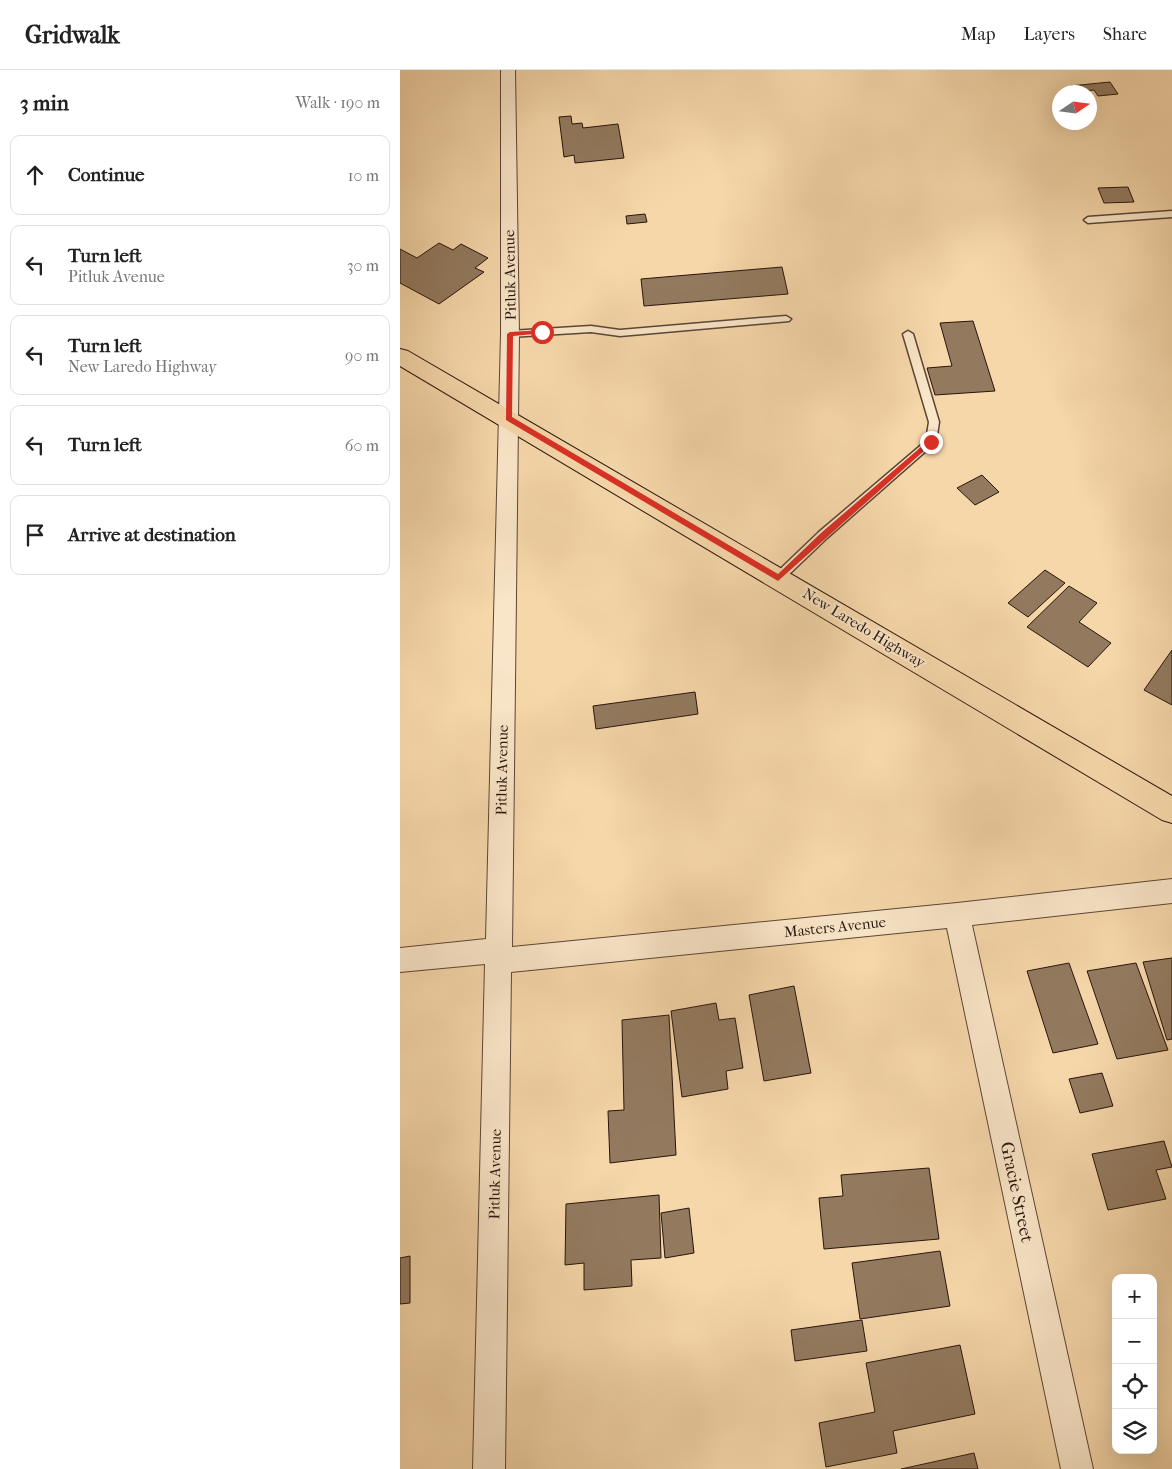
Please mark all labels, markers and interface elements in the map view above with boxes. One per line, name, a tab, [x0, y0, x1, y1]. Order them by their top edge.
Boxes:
text: Gridwalk	[25, 21, 120, 49]
text: Map	[961, 24, 995, 45]
text: Layers	[1023, 24, 1075, 45]
text: Share	[1103, 24, 1147, 45]
north arrow	[1052, 85, 1097, 130]
text: 3 min	[20, 91, 69, 115]
text: Walk · 190 m	[296, 93, 380, 112]
icon: ahead	[21, 161, 49, 189]
text: Continue	[68, 164, 144, 186]
text: 10 m	[348, 166, 379, 185]
street label: Pitluk Avenue	[500, 229, 520, 320]
text: Turn left	[68, 245, 142, 267]
icon: left	[21, 251, 49, 279]
text: 30 m	[347, 256, 379, 275]
text: Pitluk Avenue	[68, 267, 165, 286]
route start	[531, 321, 554, 344]
text: Turn left	[68, 335, 142, 357]
icon: left	[21, 341, 49, 369]
text: 90 m	[345, 346, 379, 365]
text: New Laredo Highway	[68, 357, 217, 376]
icon: left	[21, 431, 49, 459]
route end	[920, 431, 943, 454]
text: Turn left	[68, 434, 142, 456]
text: 60 m	[345, 436, 379, 455]
icon: arrive	[21, 521, 49, 549]
text: Arrive at destination	[68, 524, 236, 546]
street label: New Laredo Highway	[800, 584, 929, 672]
street label: Pitluk Avenue	[492, 724, 512, 815]
street label: Masters Avenue	[783, 913, 887, 941]
street label: Pitluk Avenue	[485, 1128, 505, 1219]
street label: Gracie Street	[996, 1140, 1038, 1245]
map controls	[1112, 1274, 1157, 1454]
button: +	[1112, 1274, 1157, 1319]
button: −	[1112, 1319, 1157, 1364]
button: locate	[1112, 1364, 1157, 1409]
button: layers	[1112, 1409, 1157, 1454]

